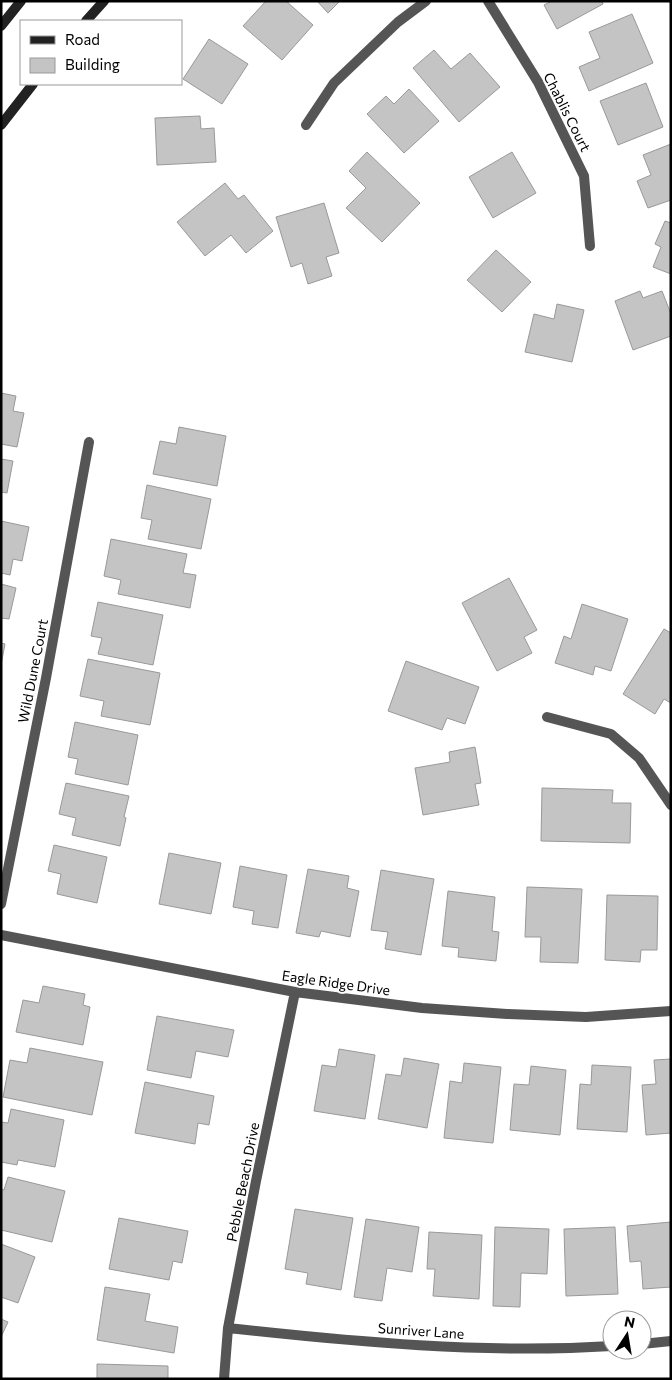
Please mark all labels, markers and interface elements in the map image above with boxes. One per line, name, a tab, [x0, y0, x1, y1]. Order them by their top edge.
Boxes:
legend	[20, 20, 182, 85]
text: Road	[65, 30, 100, 48]
text: Building	[65, 55, 120, 73]
street label: Chablis Court	[540, 69, 595, 154]
street label: Wild Dune Court	[14, 617, 51, 724]
street label: Eagle Ridge Drive	[281, 966, 391, 999]
street label: Pebble Beach Drive	[223, 1121, 262, 1243]
north arrow	[602, 1310, 652, 1360]
text: N	[623, 1312, 637, 1331]
street label: Sunriver Lane	[377, 1319, 465, 1342]

